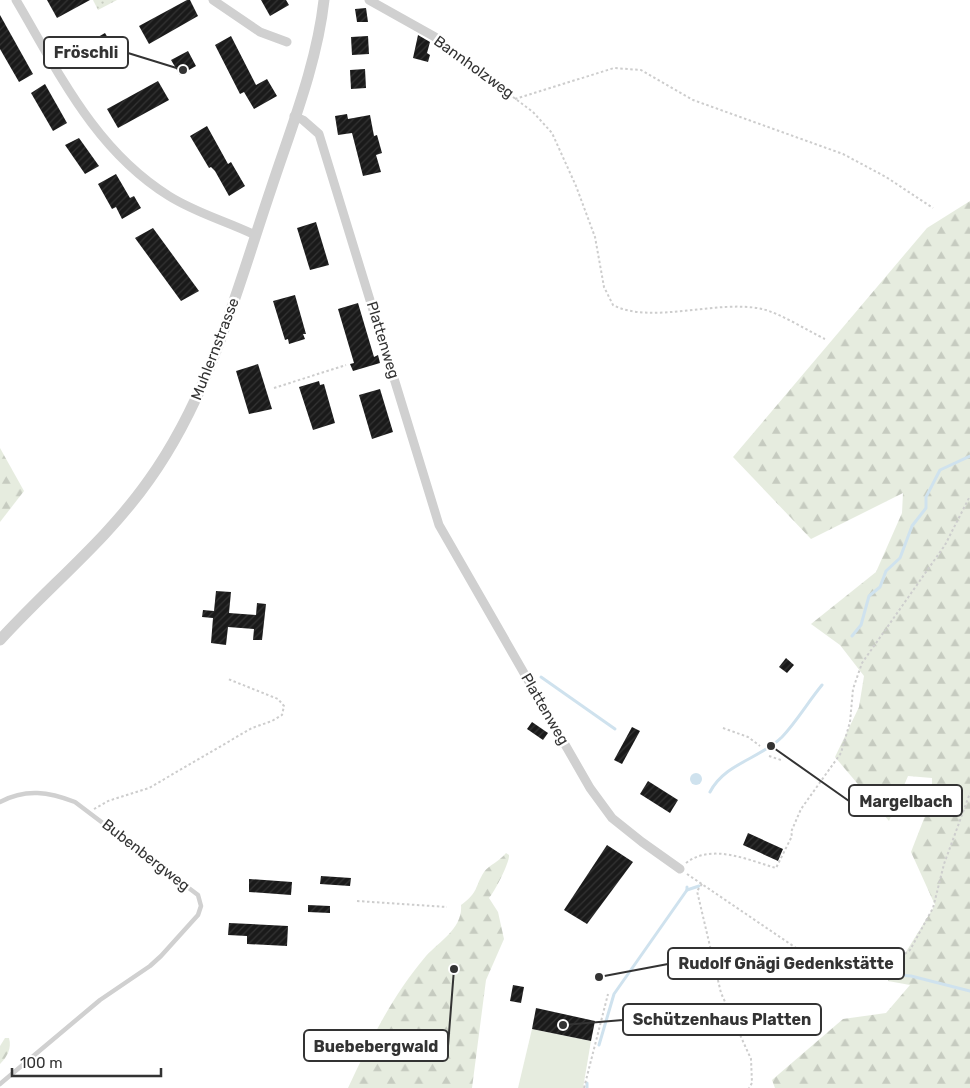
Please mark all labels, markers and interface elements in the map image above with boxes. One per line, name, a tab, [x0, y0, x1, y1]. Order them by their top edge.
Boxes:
street label: Bannholzweg	[430, 32, 518, 102]
callout: Fröschli	[44, 37, 128, 68]
text: Fröschli	[54, 43, 118, 62]
street label: Muhlernstrasse	[187, 295, 243, 403]
street label: Plattenweg	[363, 299, 403, 381]
street label: Plattenweg	[517, 670, 573, 748]
callout: Margelbach	[849, 785, 962, 816]
text: Margelbach	[859, 792, 953, 811]
street label: Bubenbergweg	[99, 815, 193, 895]
callout: Rudolf Gnägi Gedenkstätte	[668, 948, 904, 979]
text: Rudolf Gnägi Gedenkstätte	[678, 954, 894, 973]
callout: Schützenhaus Platten	[623, 1004, 821, 1035]
text: Schützenhaus Platten	[633, 1010, 811, 1029]
callout: Buebebergwald	[304, 1030, 448, 1061]
text: Buebebergwald	[314, 1037, 438, 1056]
scale bar	[12, 1046, 161, 1078]
text: 100 m	[20, 1054, 62, 1072]

